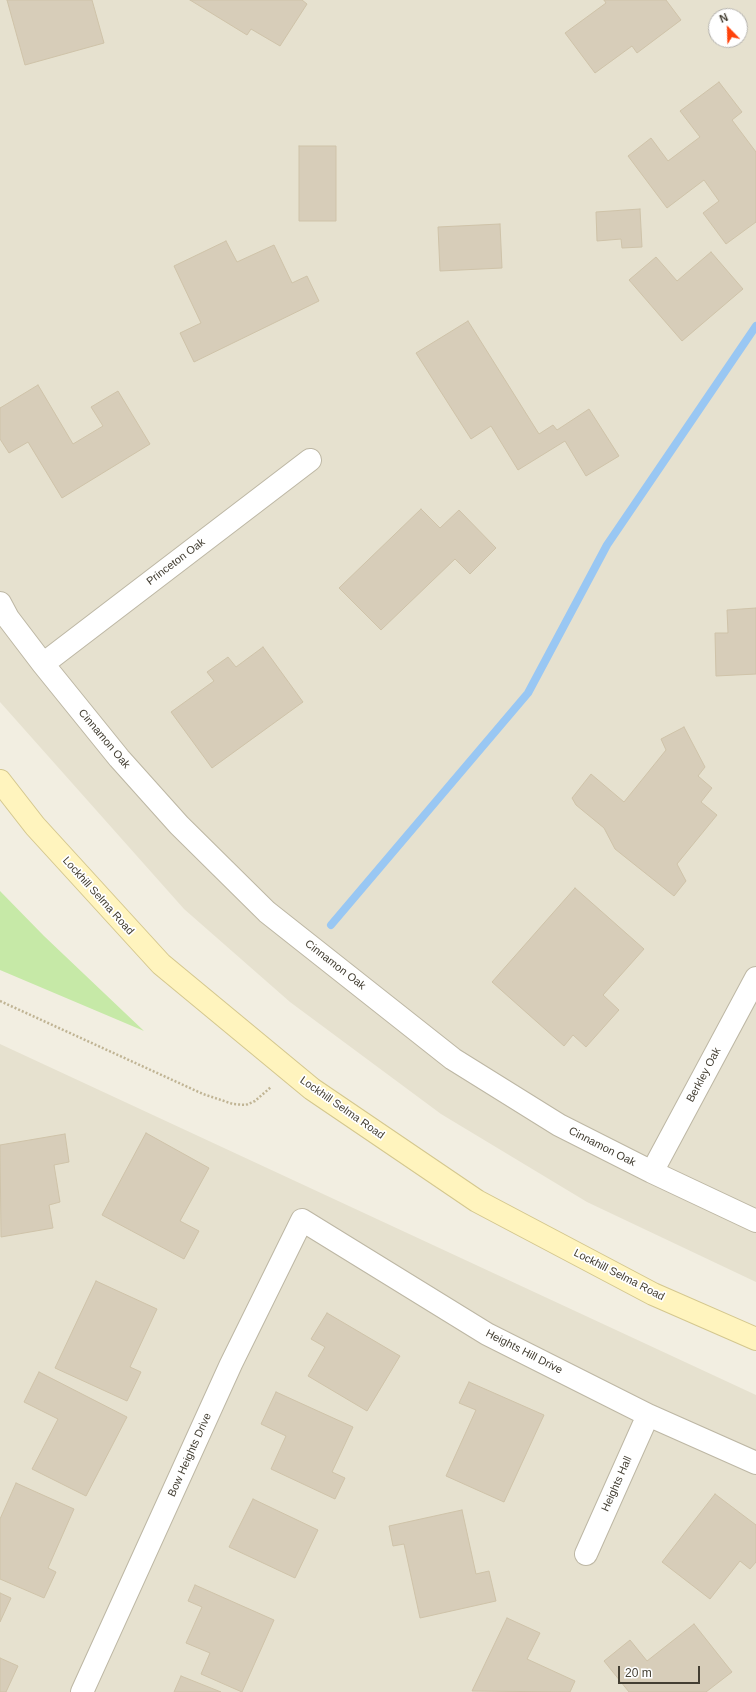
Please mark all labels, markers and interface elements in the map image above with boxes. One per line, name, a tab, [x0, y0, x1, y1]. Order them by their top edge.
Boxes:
north arrow	[708, 8, 748, 48]
text: N	[718, 11, 730, 25]
street label: Princeton Oak	[144, 536, 208, 588]
street label: Cinnamon Oak	[75, 707, 133, 771]
street label: Lockhill Selma Road	[60, 854, 136, 938]
street label: Cinnamon Oak	[302, 937, 368, 993]
street label: Berkley Oak	[684, 1045, 724, 1105]
street label: Lockhill Selma Road	[297, 1074, 387, 1142]
street label: Cinnamon Oak	[566, 1124, 638, 1170]
street label: Lockhill Selma Road	[571, 1246, 667, 1304]
street label: Heights Hill Drive	[483, 1327, 565, 1377]
street label: Bow Heights Drive	[166, 1411, 214, 1499]
street label: Heights Hall	[599, 1454, 635, 1514]
scale bar	[620, 1658, 702, 1684]
text: 20 m	[625, 1666, 652, 1680]

